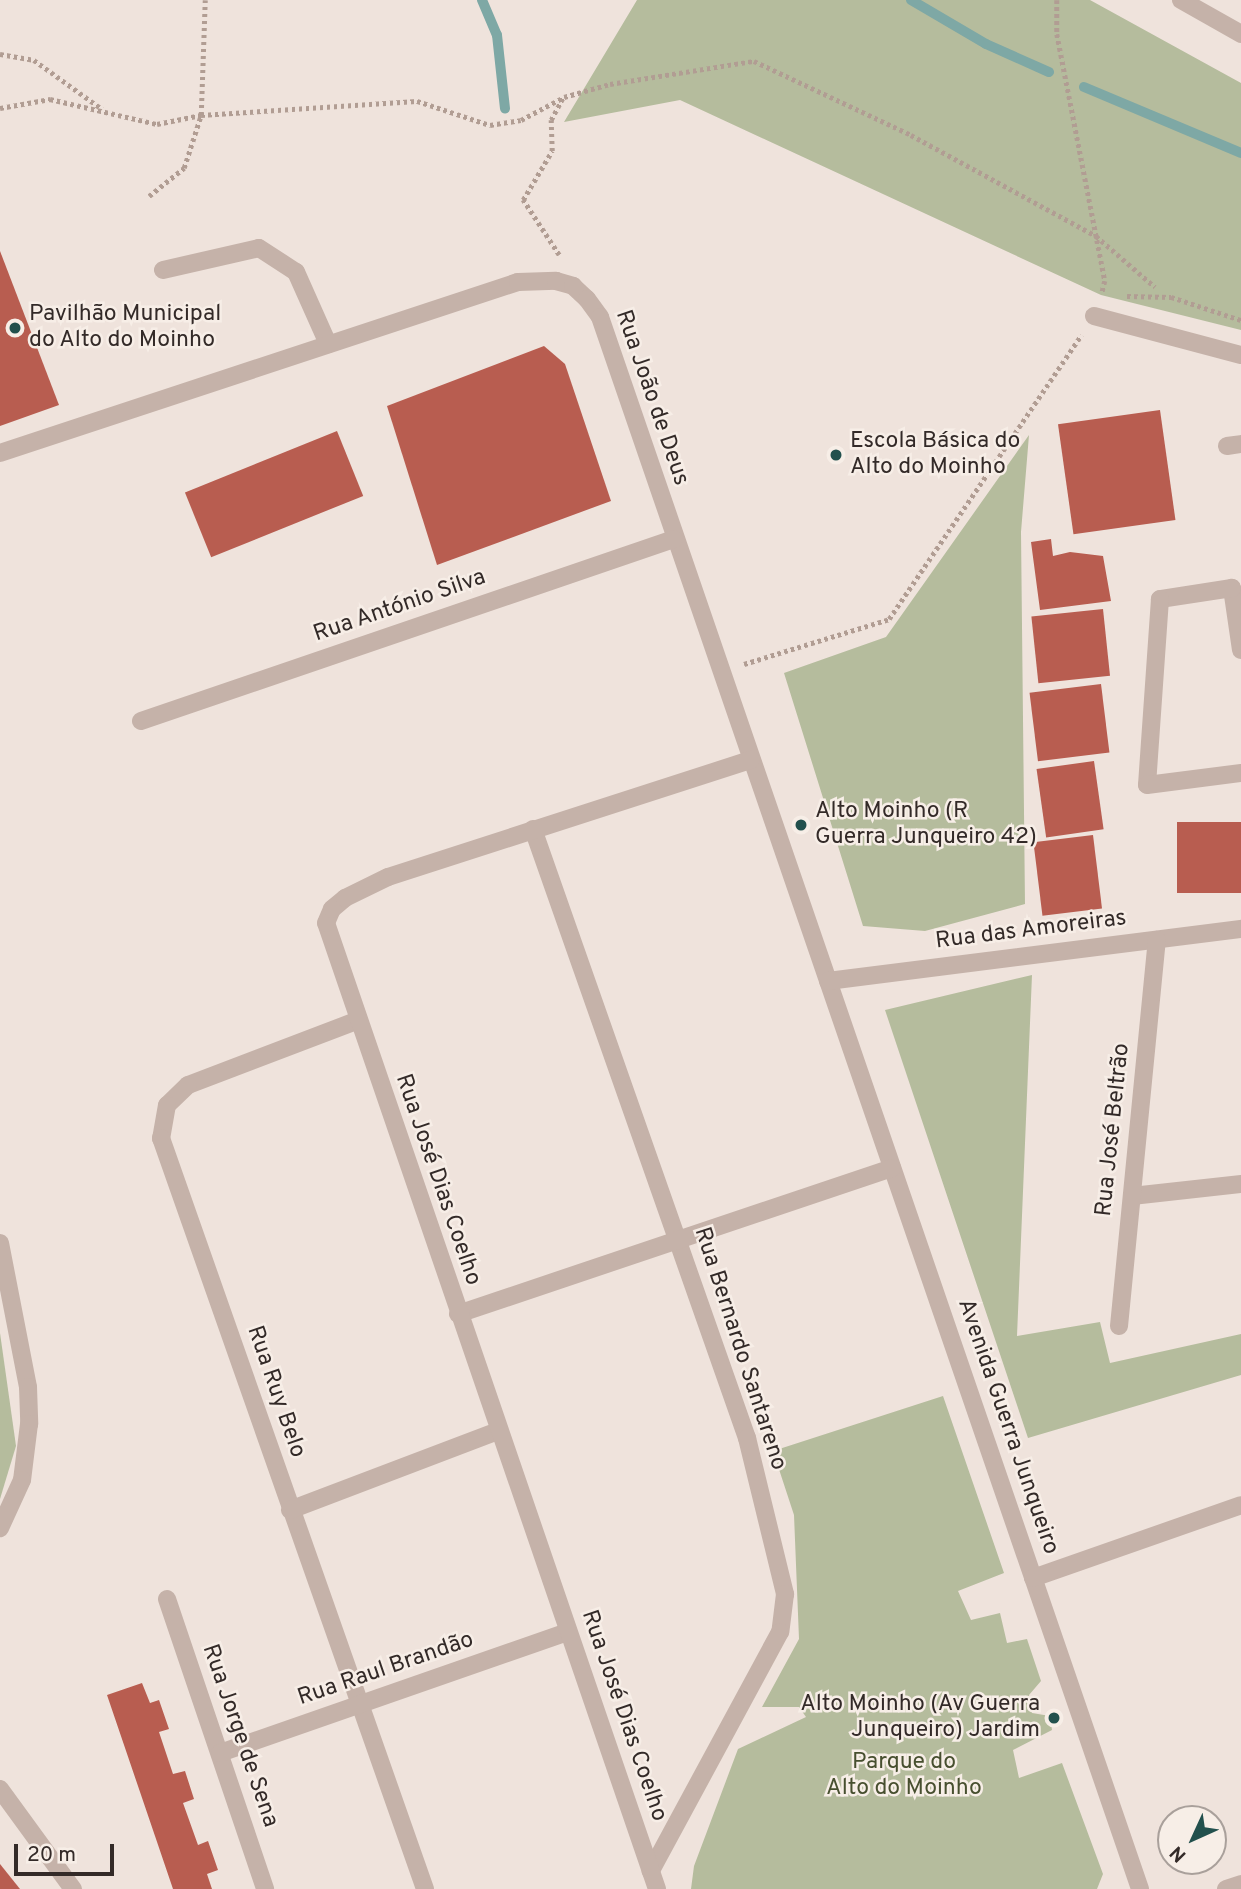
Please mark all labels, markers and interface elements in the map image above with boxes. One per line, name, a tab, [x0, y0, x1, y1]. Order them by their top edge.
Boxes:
place label: Pavilhão Municipal do Alto do Moinho	[29, 301, 221, 355]
street label: Rua João de Deus	[608, 307, 694, 489]
marker: Pavilhão Municipal do Alto do Moinho	[7, 320, 23, 336]
place label: Escola Básica do Alto do Moinho	[850, 428, 1020, 482]
marker: Escola Básica do Alto do Moinho	[828, 447, 844, 463]
street label: Rua António Silva	[310, 564, 490, 650]
place label: Alto Moinho (R Guerra Junqueiro 42)	[815, 798, 1037, 852]
marker: Alto Moinho (R Guerra Junqueiro 42)	[793, 817, 809, 833]
street label: Rua das Amoreiras	[934, 906, 1128, 956]
street label: Rua José Beltrão	[1091, 1042, 1137, 1218]
street label: Rua José Dias Coelho	[388, 1071, 486, 1289]
street label: Rua Bernardo Santareno	[687, 1224, 791, 1474]
street label: Avenida Guerra Junqueiro	[950, 1296, 1064, 1558]
street label: Rua Ruy Belo	[240, 1322, 310, 1462]
street label: Rua José Dias Coelho	[574, 1607, 672, 1825]
street label: Rua Raul Brandão	[294, 1627, 478, 1713]
street label: Rua Jorge de Sena	[195, 1641, 283, 1831]
place label: Alto Moinho (Av Guerra Junqueiro) Jardim	[800, 1691, 1040, 1745]
marker: Alto Moinho (Av Guerra Junqueiro) Jardim	[1046, 1710, 1062, 1726]
park label: Parque do Alto do Moinho	[826, 1749, 982, 1803]
north arrow	[1157, 1805, 1227, 1875]
scale bar	[18, 1829, 117, 1873]
text: N	[1165, 1840, 1192, 1867]
text: 20 m	[27, 1842, 76, 1869]

